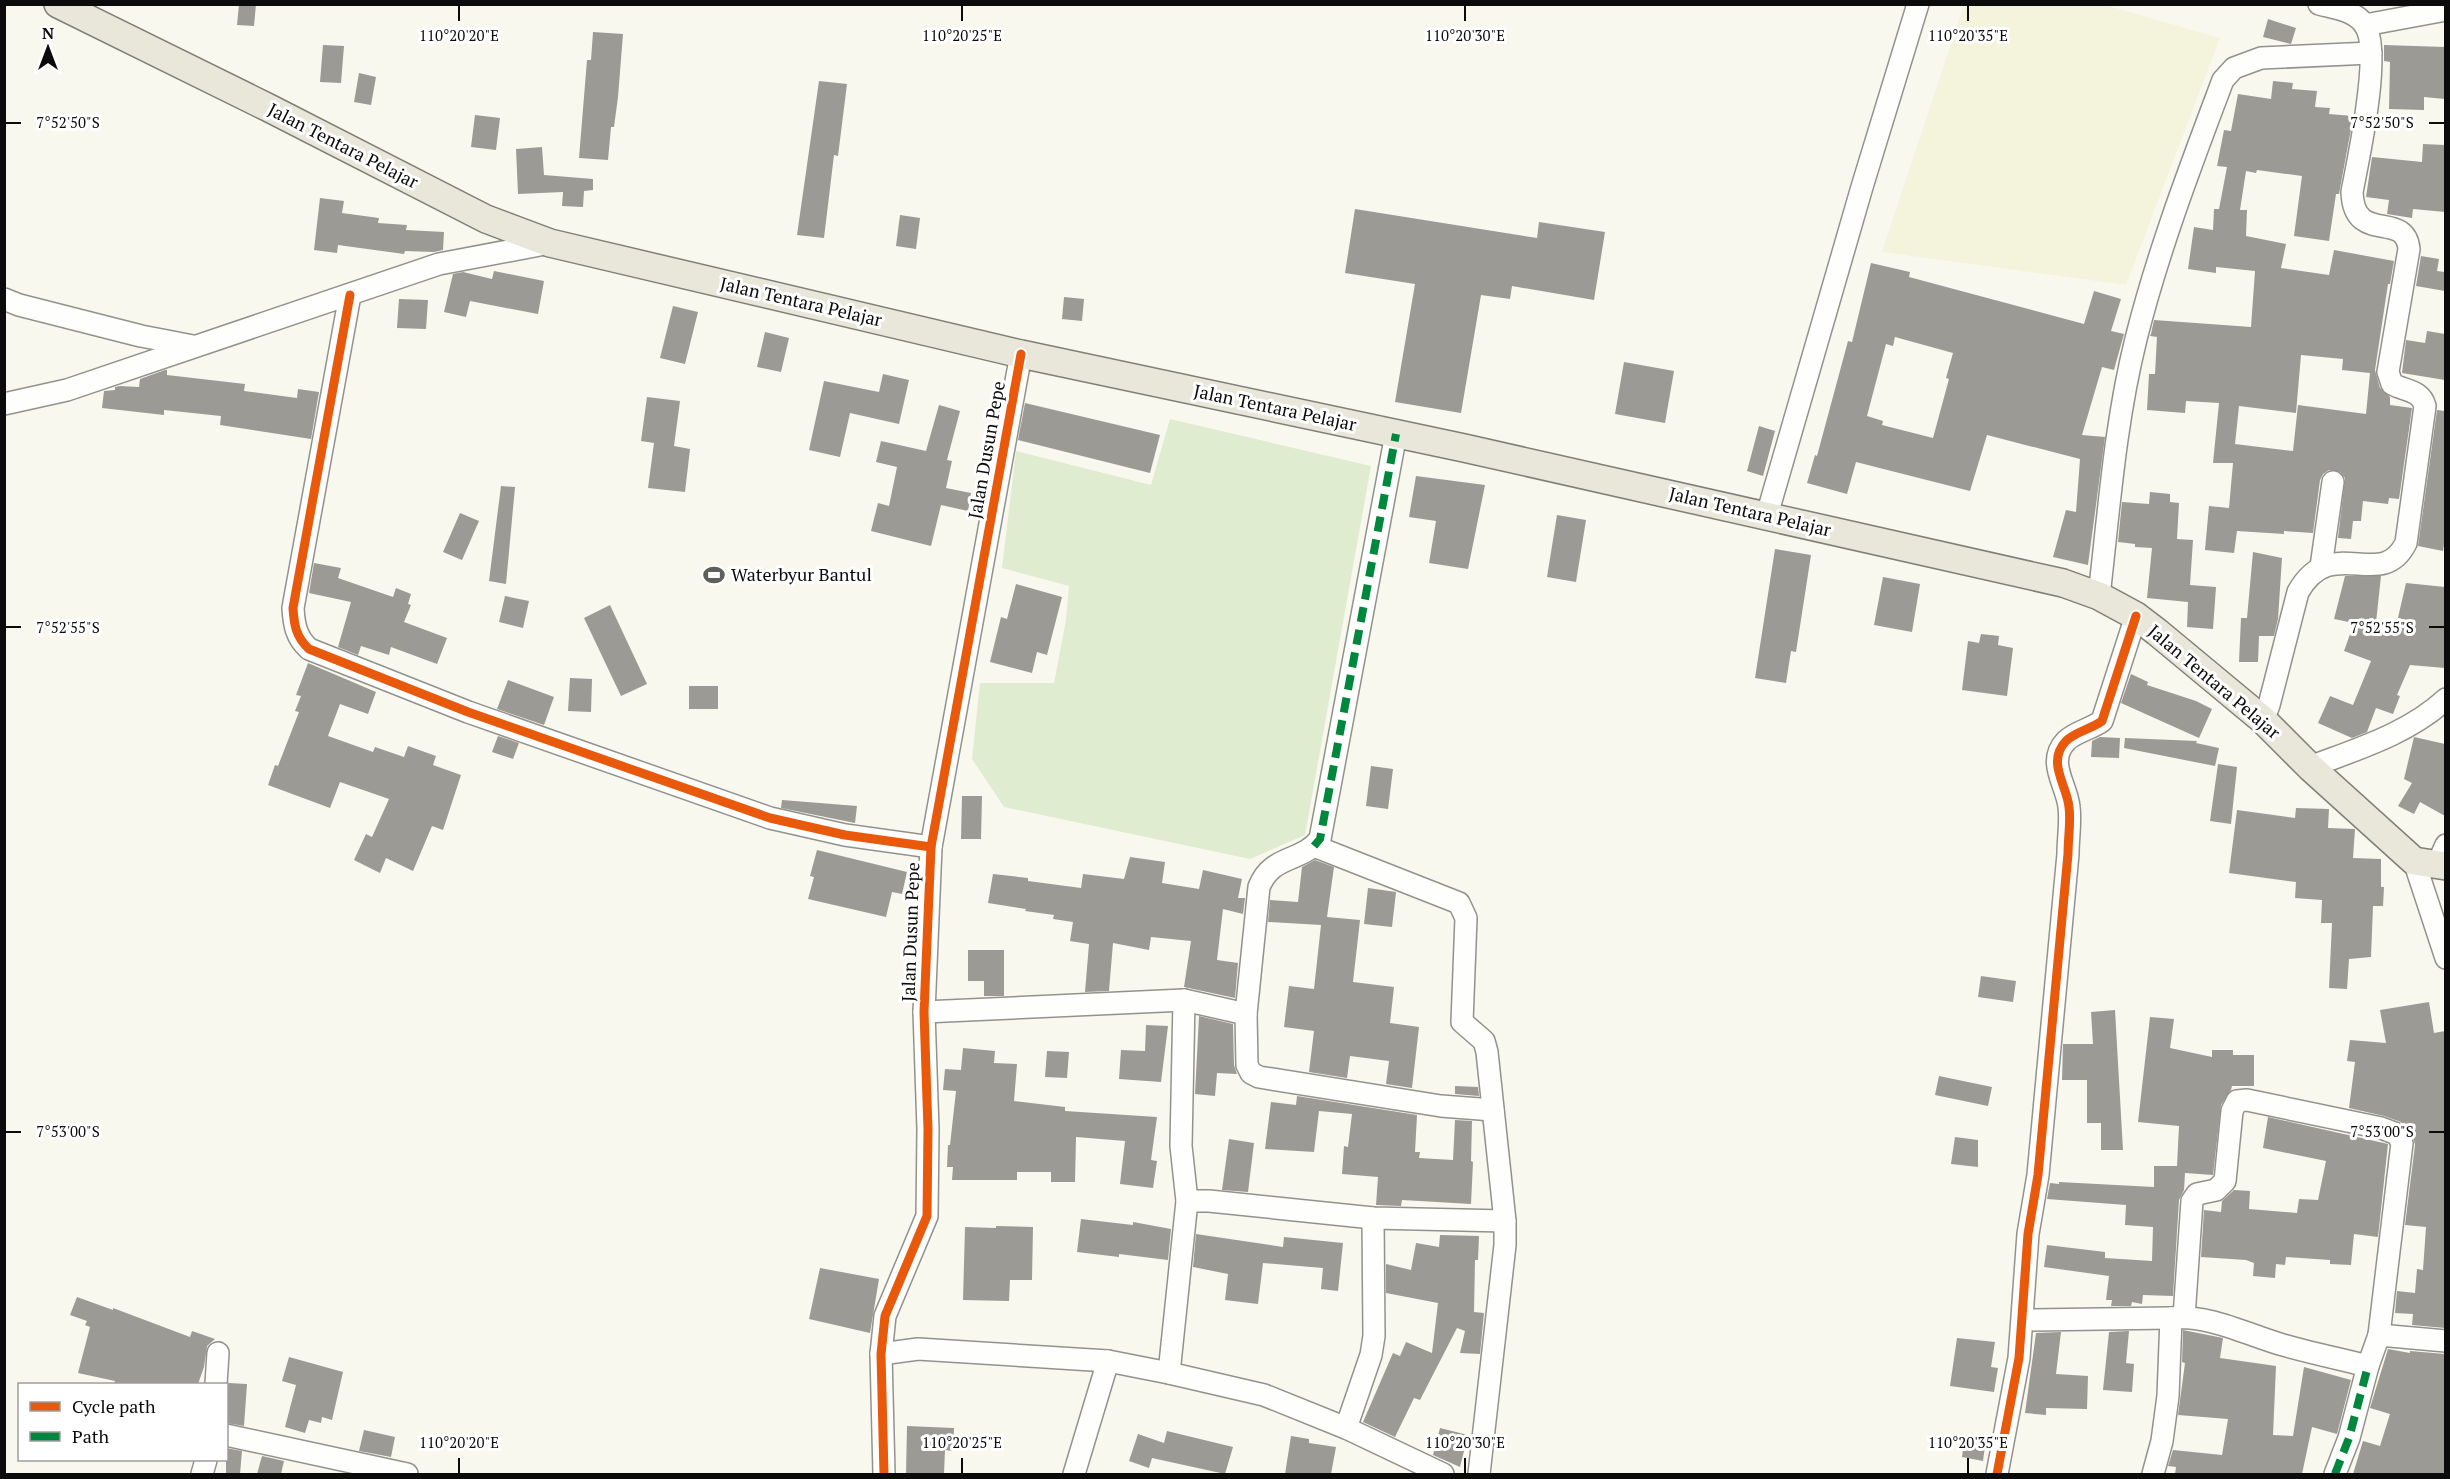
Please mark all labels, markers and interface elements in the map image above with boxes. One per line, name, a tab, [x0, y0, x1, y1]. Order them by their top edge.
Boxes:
north arrow	[18, 18, 78, 78]
text: N	[42, 22, 54, 44]
text: 110°20'20"E	[419, 25, 499, 45]
text: 110°20'25"E	[922, 25, 1002, 45]
text: 110°20'30"E	[1425, 25, 1505, 45]
text: 110°20'35"E	[1928, 25, 2008, 45]
street label: Jalan Tentara Pelajar	[264, 97, 423, 193]
text: 7°52'50"S	[36, 112, 100, 132]
text: 7°52'50"S	[2350, 112, 2414, 132]
street label: Jalan Tentara Pelajar	[718, 271, 885, 331]
street label: Jalan Tentara Pelajar	[1192, 378, 1359, 436]
street label: Jalan Dusun Pepe	[962, 379, 1010, 521]
street label: Jalan Tentara Pelajar	[1667, 481, 1834, 541]
place label: Waterbyur Bantul	[731, 562, 872, 586]
sports icon: Waterbyur Bantul	[702, 563, 726, 587]
text: 7°52'55"S	[36, 617, 100, 637]
text: 7°52'55"S	[2350, 617, 2414, 637]
street label: Jalan Tentara Pelajar	[2143, 619, 2286, 744]
street label: Jalan Dusun Pepe	[896, 862, 924, 1002]
text: 7°53'00"S	[36, 1121, 100, 1141]
text: 7°53'00"S	[2350, 1121, 2414, 1141]
legend	[18, 1383, 228, 1461]
text: Cycle path	[72, 1394, 156, 1418]
text: Path	[72, 1424, 109, 1448]
text: 110°20'20"E	[419, 1432, 499, 1452]
text: 110°20'25"E	[922, 1432, 1002, 1452]
text: 110°20'30"E	[1425, 1432, 1505, 1452]
text: 110°20'35"E	[1928, 1432, 2008, 1452]

